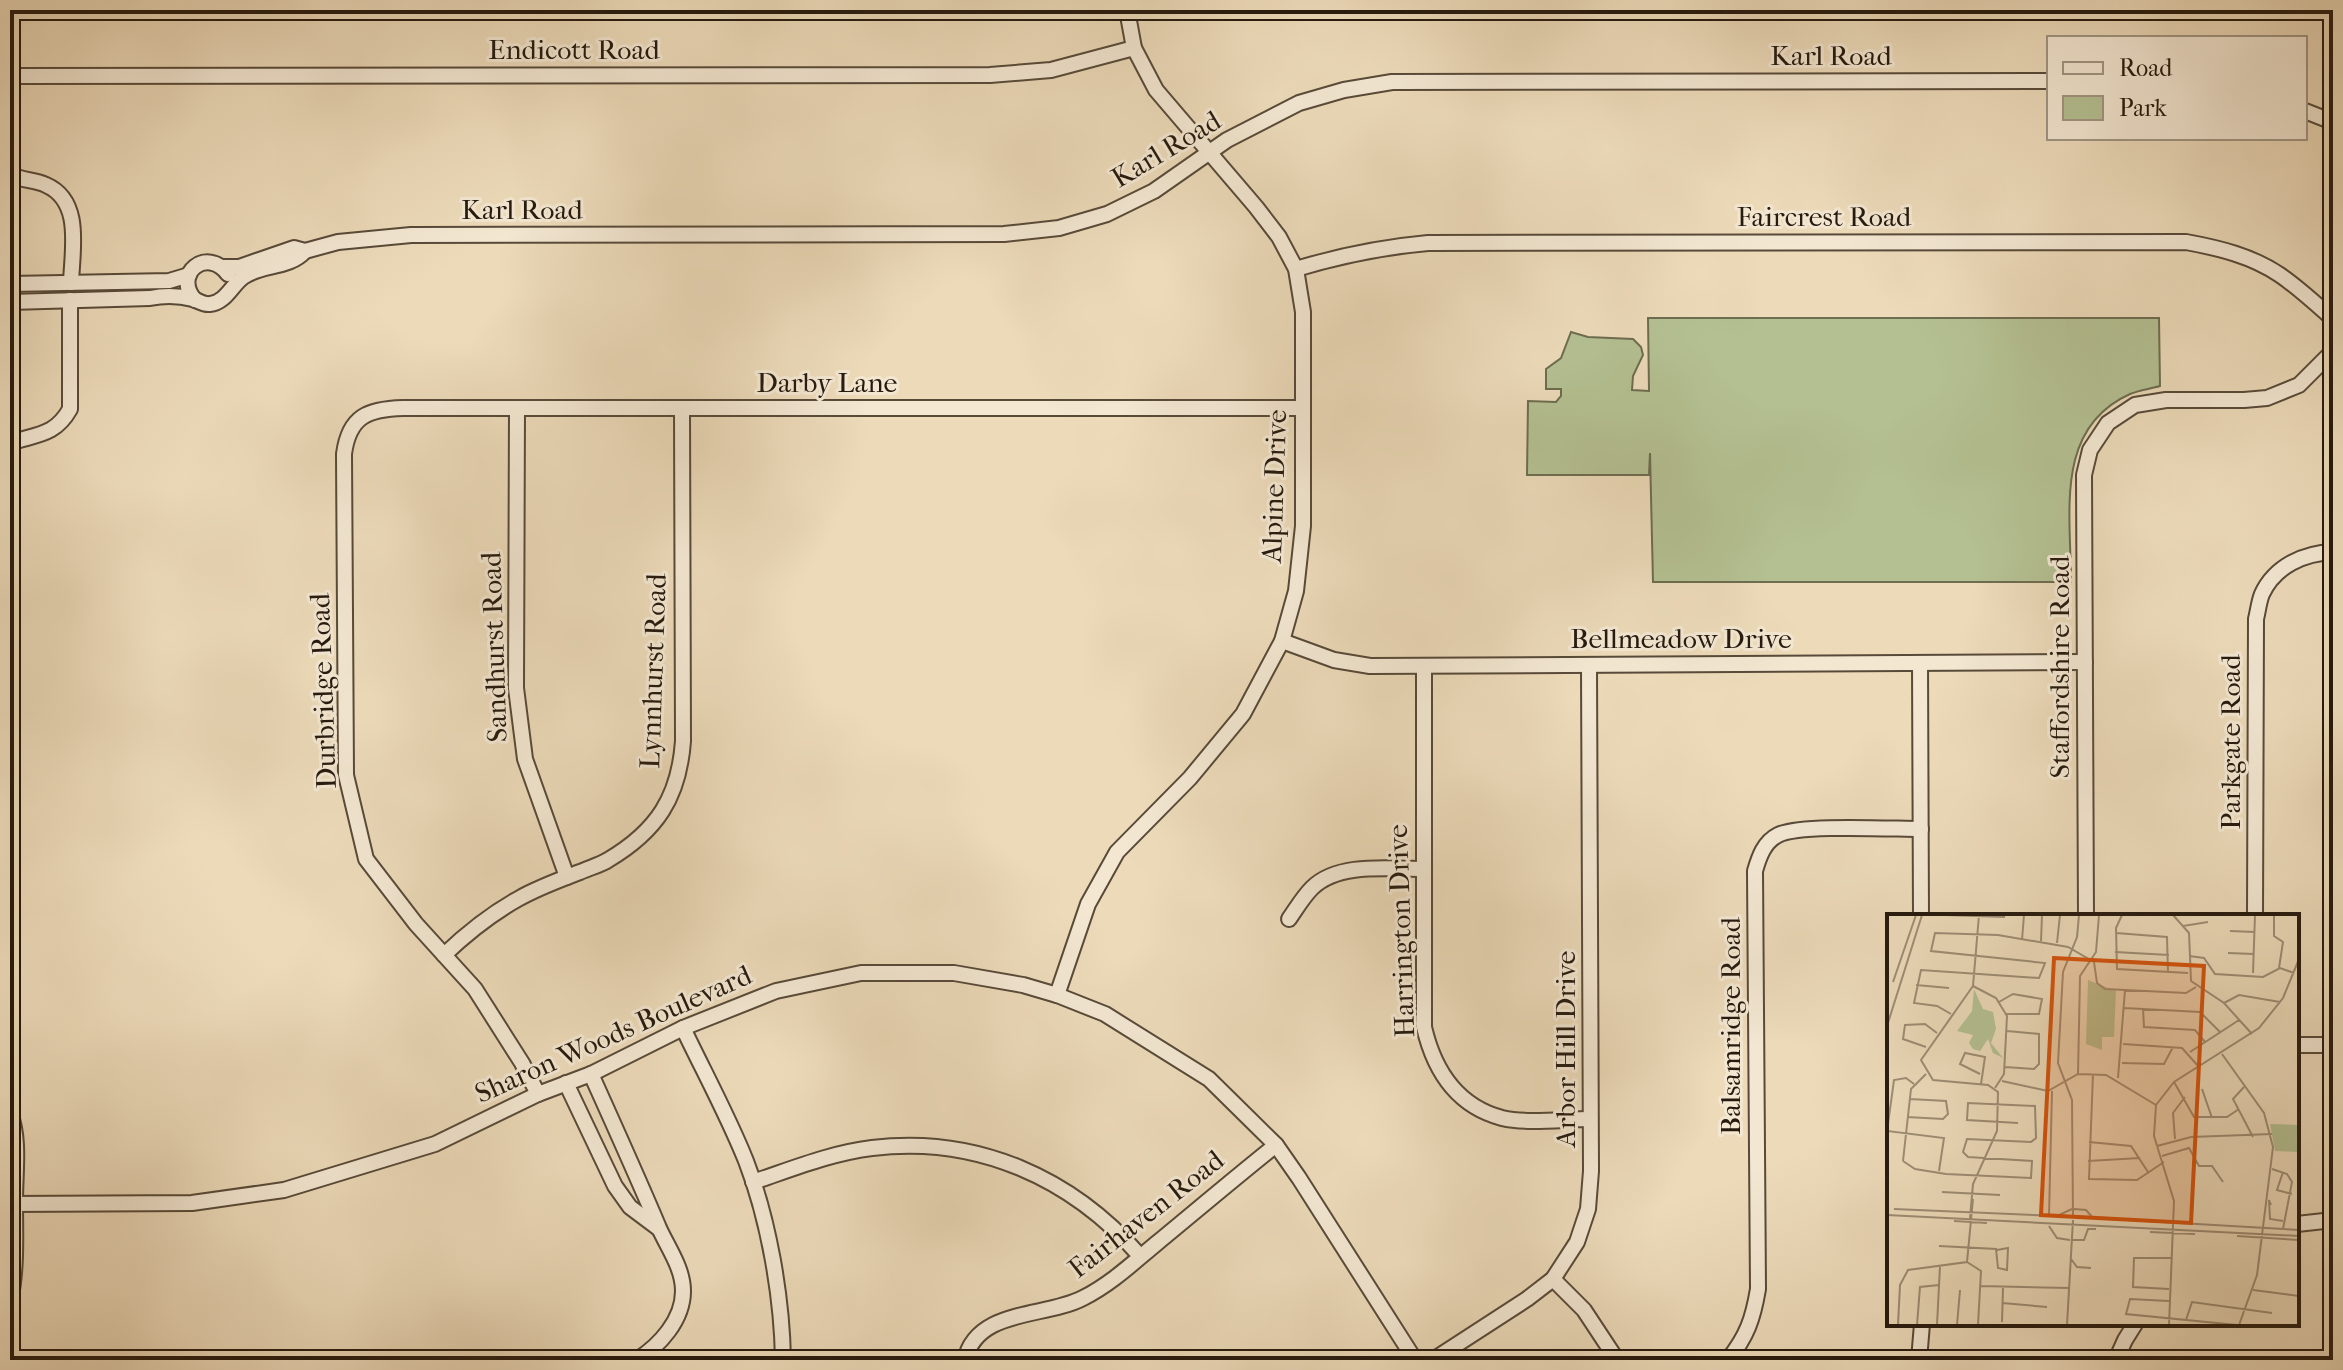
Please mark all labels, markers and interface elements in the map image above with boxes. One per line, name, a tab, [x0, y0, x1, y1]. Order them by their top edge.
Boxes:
street label: Endicott Road	[488, 33, 660, 66]
legend	[2047, 36, 2307, 140]
street label: Karl Road	[1770, 39, 1892, 72]
text: Road	[2119, 54, 2173, 82]
text: Park	[2119, 94, 2167, 122]
street label: Karl Road	[1105, 103, 1227, 194]
street label: Karl Road	[461, 193, 583, 226]
street label: Faircrest Road	[1737, 200, 1912, 233]
street label: Darby Lane	[757, 366, 898, 399]
street label: Alpine Drive	[1255, 409, 1293, 564]
street label: Sandhurst Road	[474, 550, 514, 743]
street label: Staffordshire Road	[2043, 555, 2076, 778]
street label: Lynnhurst Road	[633, 572, 673, 769]
street label: Durbridge Road	[303, 592, 343, 790]
street label: Bellmeadow Drive	[1570, 622, 1792, 655]
street label: Parkgate Road	[2214, 653, 2247, 830]
street label: Harrington Drive	[1381, 824, 1421, 1038]
inset map	[1887, 914, 2299, 1326]
street label: Balsamridge Road	[1714, 916, 1747, 1135]
street label: Arbor Hill Drive	[1549, 950, 1582, 1148]
street label: Sharon Woods Boulevard	[470, 958, 757, 1110]
street label: Fairhaven Road	[1062, 1143, 1231, 1285]

